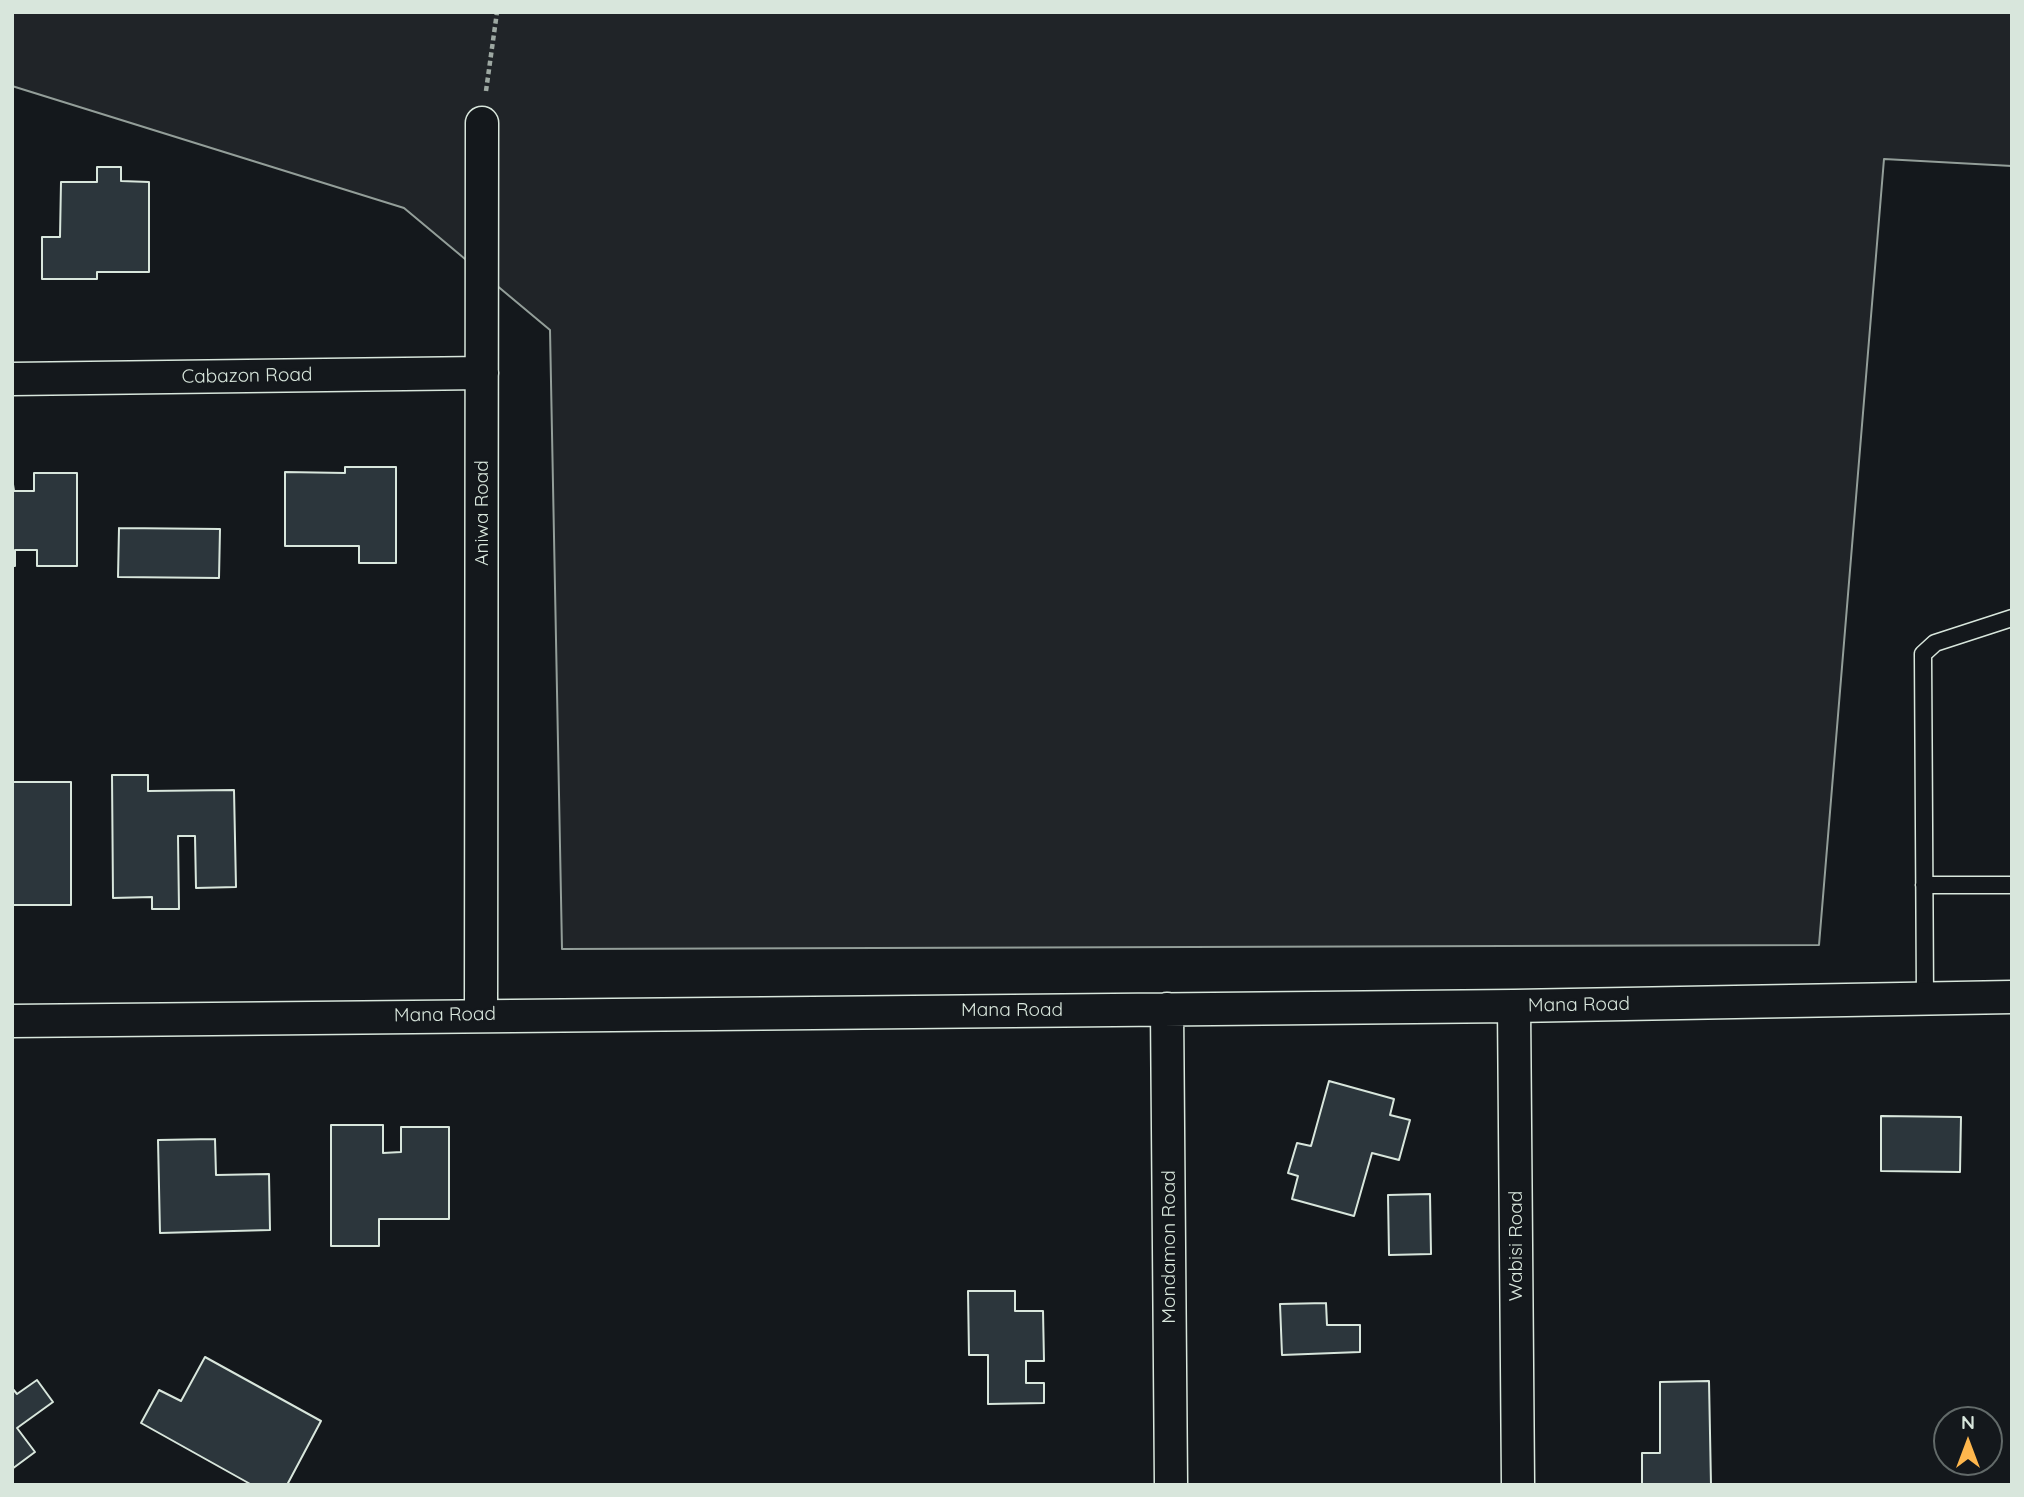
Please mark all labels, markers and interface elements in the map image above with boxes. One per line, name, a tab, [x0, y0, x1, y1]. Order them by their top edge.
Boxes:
street label: Cabazon Road	[181, 363, 313, 389]
street label: Aniwa Road	[471, 460, 493, 566]
street label: Mana Road	[1528, 993, 1630, 1017]
street label: Mana Road	[961, 999, 1063, 1021]
street label: Mana Road	[394, 1003, 496, 1027]
street label: Mondamon Road	[1158, 1170, 1180, 1324]
street label: Wabisi Road	[1505, 1191, 1527, 1301]
north arrow	[1933, 1406, 2003, 1476]
text: N	[1961, 1410, 1975, 1434]

